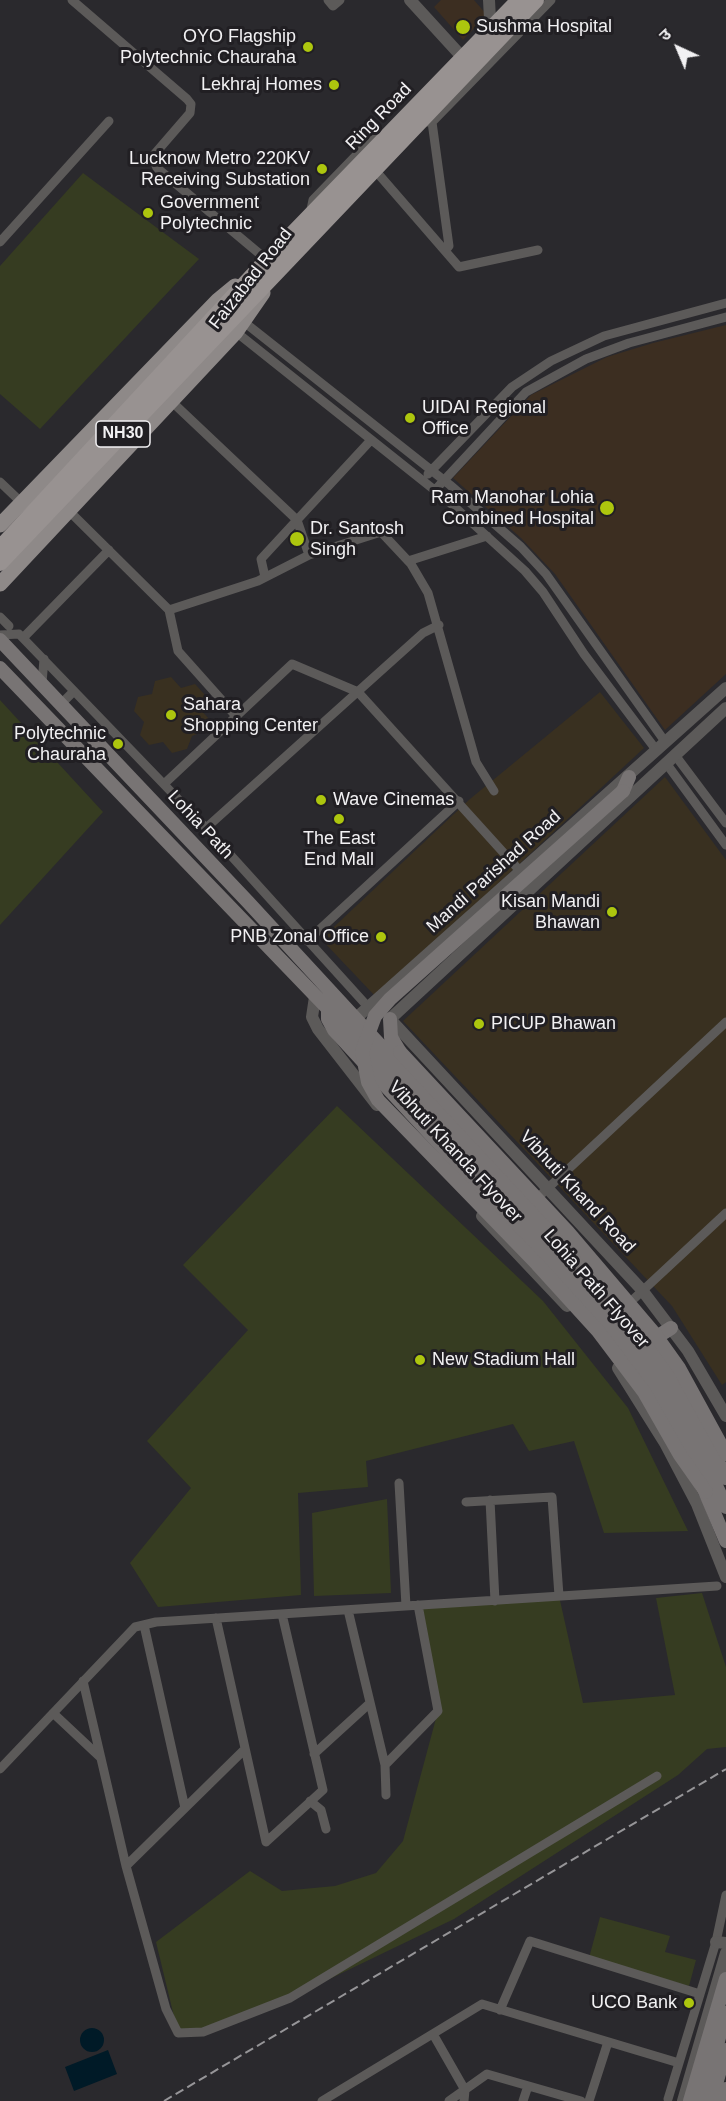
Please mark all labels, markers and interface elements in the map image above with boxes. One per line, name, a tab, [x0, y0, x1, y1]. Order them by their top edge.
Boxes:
place label: Sushma Hospital	[476, 16, 612, 38]
marker: Sushma Hospital	[454, 18, 472, 36]
north arrow	[648, 18, 708, 78]
text: उ	[656, 25, 674, 44]
place label: OYO Flagship Polytechnic Chauraha	[120, 26, 296, 68]
marker: OYO Flagship Polytechnic Chauraha	[301, 40, 315, 54]
place label: Lekhraj Homes	[201, 74, 322, 96]
marker: Lekhraj Homes	[327, 78, 341, 92]
street label: Ring Road	[342, 79, 416, 155]
place label: Lucknow Metro 220KV Receiving Substation	[129, 148, 310, 190]
marker: Lucknow Metro 220KV Receiving Substation	[315, 162, 329, 176]
place label: Government Polytechnic	[160, 192, 259, 234]
marker: Government Polytechnic	[141, 206, 155, 220]
street label: Faizabad Road	[205, 224, 297, 334]
place label: UIDAI Regional Office	[422, 397, 546, 440]
marker: UIDAI Regional Office	[403, 411, 417, 425]
road number: NH30	[96, 421, 150, 447]
place label: Ram Manohar Lohia Combined Hospital	[431, 487, 594, 530]
marker: Ram Manohar Lohia Combined Hospital	[598, 499, 616, 517]
place label: Dr. Santosh Singh	[310, 518, 404, 560]
marker: Dr. Santosh Singh	[288, 530, 306, 548]
place label: Sahara Shopping Center	[183, 694, 318, 736]
marker: Sahara Shopping Center	[164, 708, 178, 722]
place label: Polytechnic Chauraha	[14, 723, 106, 766]
marker: Polytechnic Chauraha	[111, 737, 125, 751]
street label: Lohia Path	[163, 786, 237, 864]
place label: Wave Cinemas	[333, 789, 454, 811]
marker: Wave Cinemas	[314, 793, 328, 807]
street label: Mandi Parishad Road	[422, 806, 566, 938]
marker: The East End Mall	[332, 812, 346, 826]
place label: The East End Mall	[303, 828, 375, 870]
place label: Kisan Mandi Bhawan	[501, 891, 600, 934]
marker: Kisan Mandi Bhawan	[605, 905, 619, 919]
place label: PNB Zonal Office	[230, 926, 369, 948]
marker: PNB Zonal Office	[374, 930, 388, 944]
place label: PICUP Bhawan	[491, 1013, 616, 1035]
marker: PICUP Bhawan	[472, 1017, 486, 1031]
street label: Vibhuti Khanda Flyover	[384, 1077, 526, 1227]
street label: Vibhuti Khand Road	[515, 1126, 639, 1258]
street label: Lohia Path Flyover	[539, 1225, 653, 1353]
place label: New Stadium Hall	[432, 1349, 575, 1371]
marker: New Stadium Hall	[413, 1353, 427, 1367]
place label: UCO Bank	[591, 1992, 677, 2014]
marker: UCO Bank	[682, 1996, 696, 2010]

